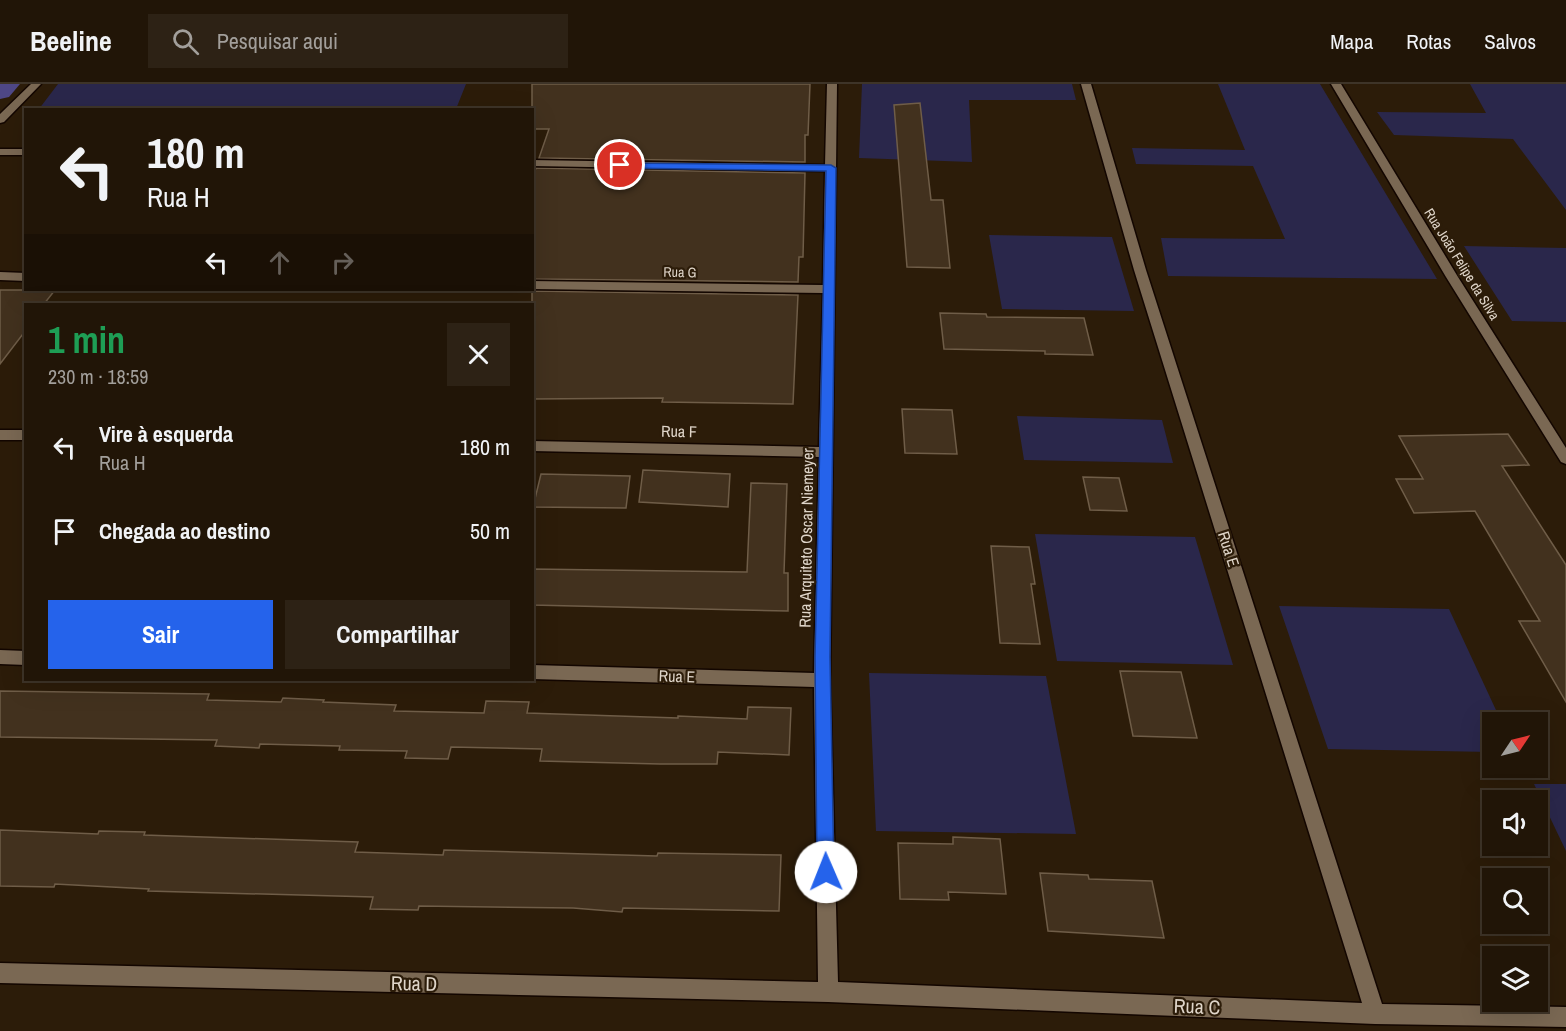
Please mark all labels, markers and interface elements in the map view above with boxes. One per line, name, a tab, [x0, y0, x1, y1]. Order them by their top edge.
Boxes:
search box	[148, 14, 568, 68]
text: Beeline	[30, 22, 112, 60]
icon: search	[169, 25, 202, 58]
text: Pesquisar aqui	[217, 26, 338, 56]
text: Mapa	[1330, 27, 1373, 56]
text: Rotas	[1406, 27, 1451, 56]
text: Salvos	[1484, 27, 1536, 56]
text: 180 m	[147, 125, 245, 181]
icon: left	[48, 132, 126, 210]
pin	[594, 139, 645, 190]
icon: arrive	[603, 148, 636, 181]
text: Rua H	[147, 179, 210, 215]
street label: Rua João Felipe da Silva	[1420, 205, 1504, 324]
icon: left	[200, 246, 233, 279]
icon: ahead	[263, 246, 296, 279]
icon: right	[326, 246, 359, 279]
street label: Rua G	[663, 263, 697, 281]
text: 1 min	[48, 316, 125, 364]
button: close	[447, 323, 510, 386]
text: 230 m · 18:59	[48, 363, 148, 390]
text: Vire à esquerda	[99, 419, 233, 449]
street label: Rua F	[661, 420, 697, 442]
icon: left	[48, 431, 81, 464]
text: 180 m	[460, 432, 510, 462]
street label: Rua Arquiteto Oscar Niemeyer	[793, 448, 819, 628]
text: Rua H	[99, 449, 145, 476]
icon: arrive	[48, 515, 81, 548]
text: Chegada ao destino	[99, 516, 270, 546]
text: 50 m	[470, 516, 510, 546]
street label: Rua E	[1213, 528, 1245, 570]
button: Sair	[48, 600, 273, 669]
button: Compartilhar	[285, 600, 510, 669]
street label: Rua E	[658, 664, 696, 688]
north arrow	[1482, 712, 1548, 778]
map controls	[1482, 712, 1548, 1012]
button: sound	[1482, 790, 1548, 856]
position arrow	[794, 840, 858, 904]
button: search	[1482, 868, 1548, 934]
button: layers	[1482, 946, 1548, 1012]
street label: Rua D	[391, 969, 437, 997]
street label: Rua C	[1173, 992, 1221, 1020]

